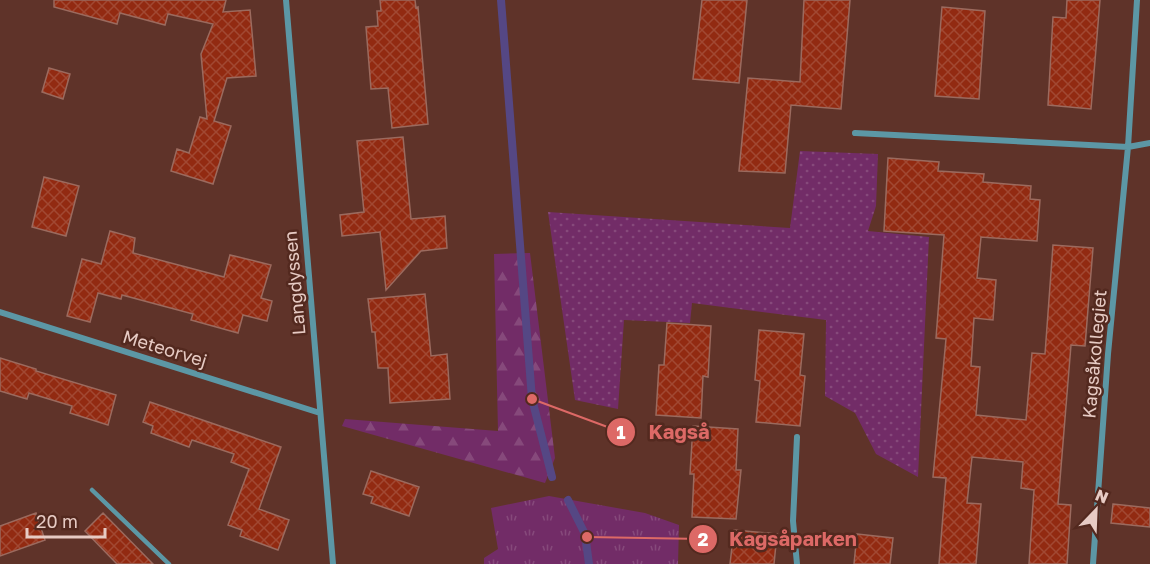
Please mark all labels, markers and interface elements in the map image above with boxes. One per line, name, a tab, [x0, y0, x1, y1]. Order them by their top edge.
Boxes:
street label: Langdyssen	[278, 230, 310, 336]
street label: Kagsåkollegiet	[1077, 289, 1111, 419]
street label: Meteorvej	[120, 325, 210, 371]
callout: Kagså	[606, 413, 721, 451]
text: Kagså	[649, 419, 710, 443]
text: 1	[616, 421, 626, 443]
north arrow	[1066, 480, 1126, 540]
text: N	[1092, 485, 1111, 508]
scale bar	[27, 501, 105, 539]
text: 20 m	[36, 510, 78, 532]
callout: Kagsåparken	[688, 520, 869, 558]
text: Kagsåparken	[729, 526, 857, 550]
text: 2	[698, 528, 709, 550]

